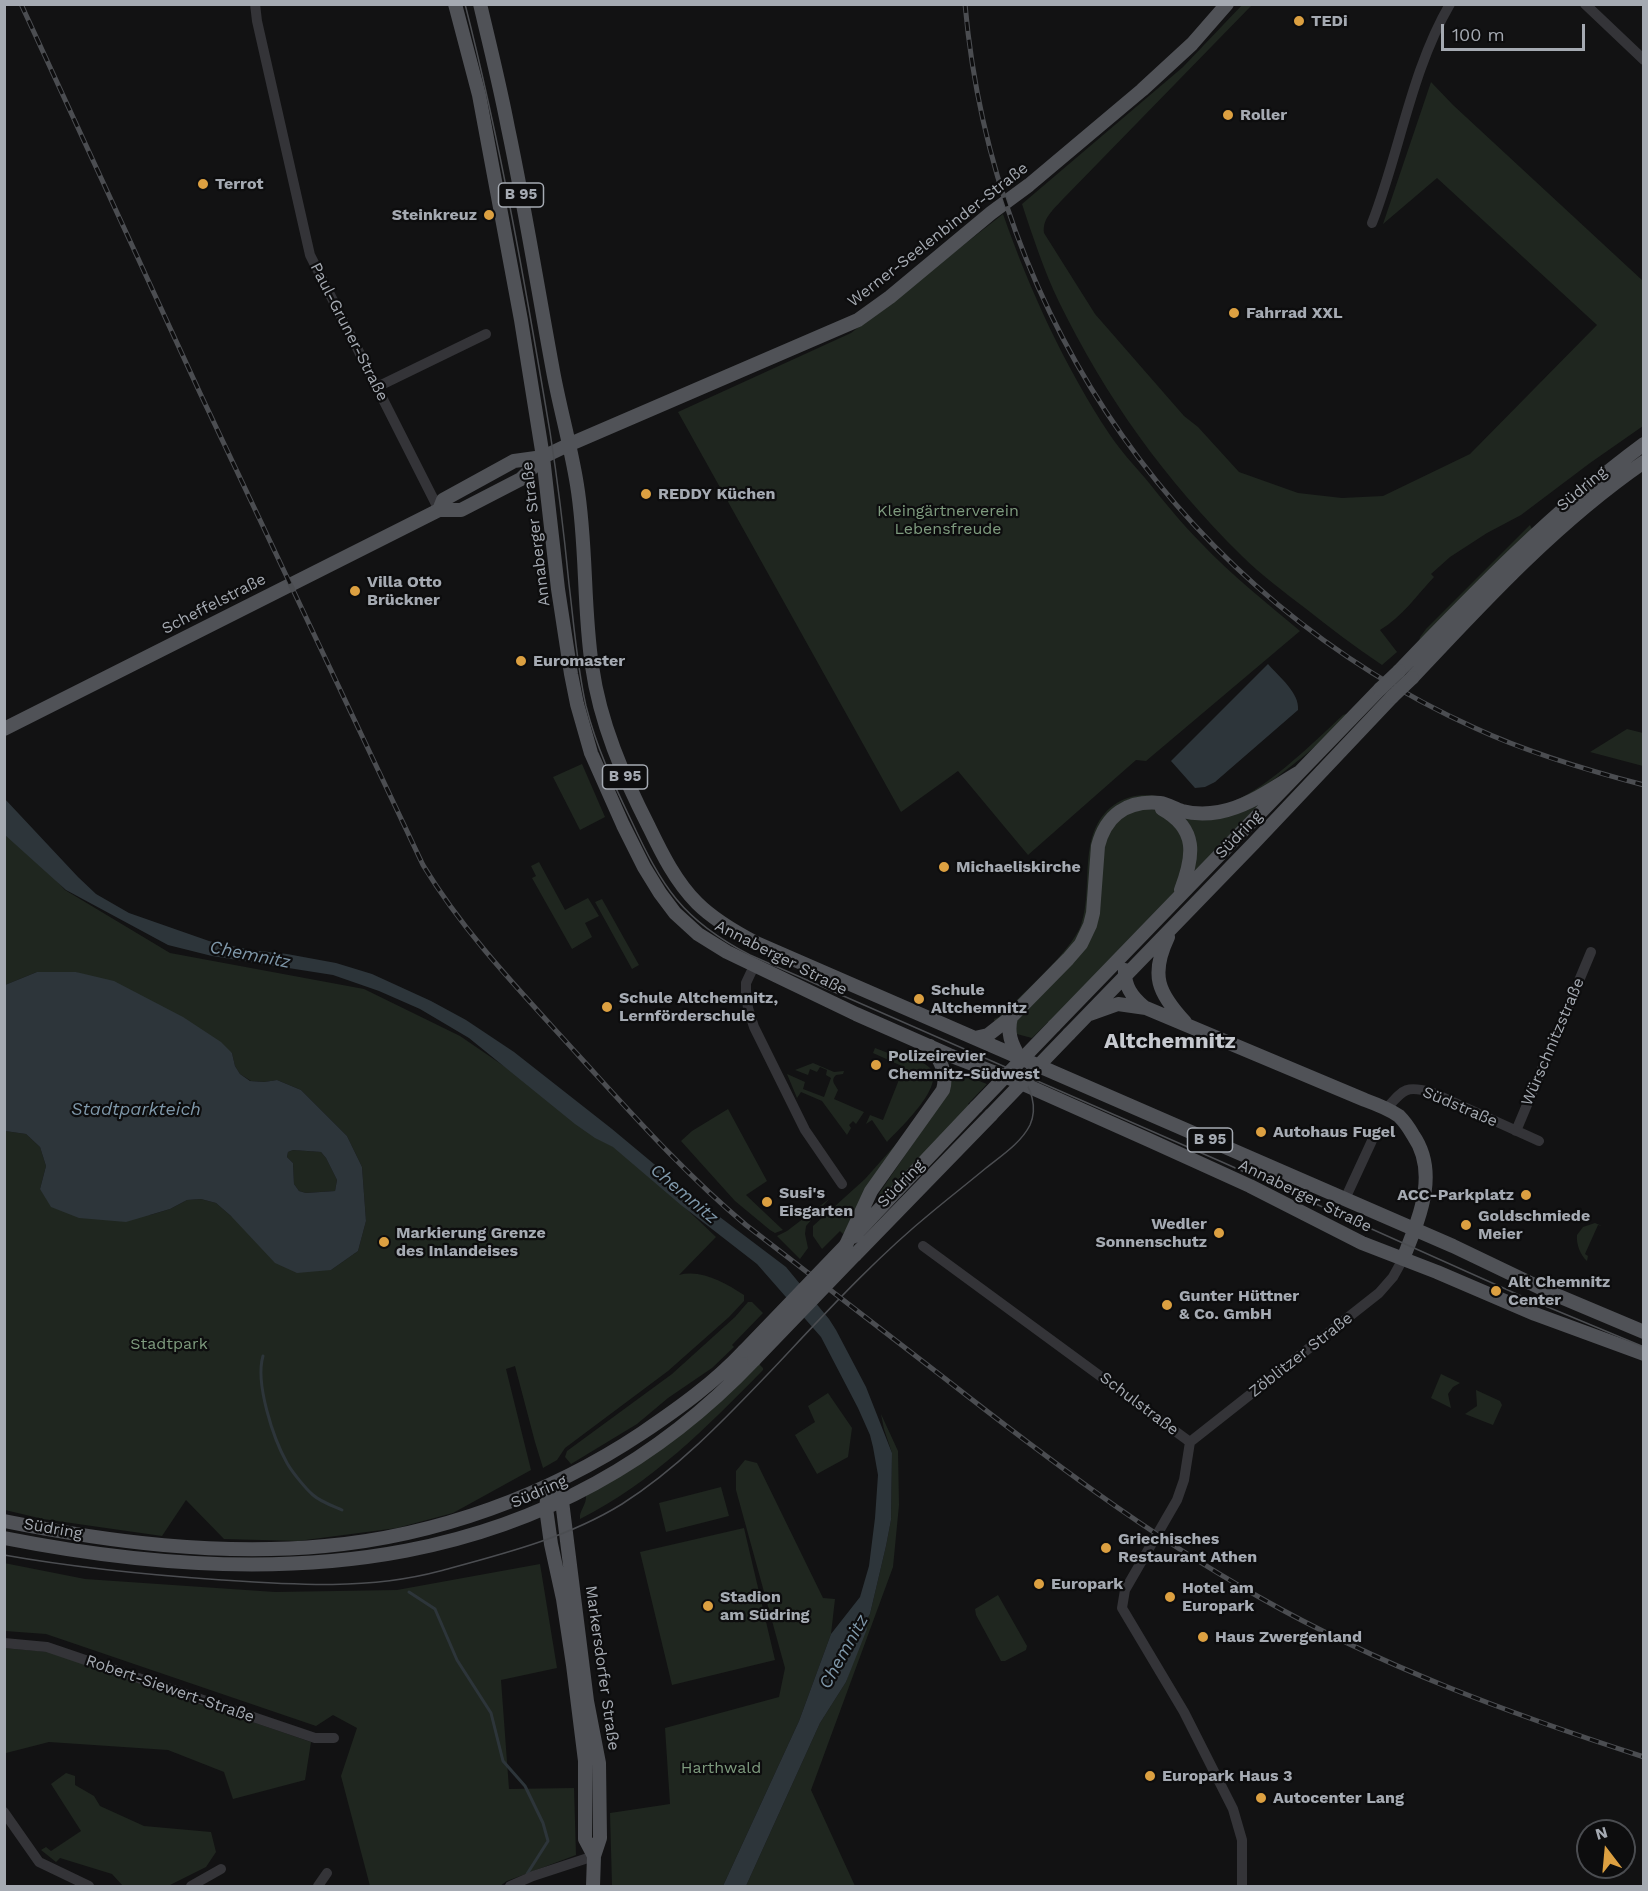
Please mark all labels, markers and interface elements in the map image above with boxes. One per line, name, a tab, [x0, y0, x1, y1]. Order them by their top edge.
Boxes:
place label: TEDi	[1311, 11, 1348, 31]
scale bar	[1444, 12, 1588, 50]
marker: TEDi	[1292, 14, 1306, 28]
text: 100 m	[1452, 24, 1505, 45]
place label: Roller	[1240, 105, 1287, 125]
marker: Roller	[1221, 108, 1235, 122]
street label: Werner-Seelenbinder-Straße	[844, 159, 1032, 311]
place label: Terrot	[215, 174, 263, 194]
marker: Terrot	[196, 177, 210, 191]
road number: B 95	[498, 183, 544, 207]
place label: Steinkreuz	[392, 205, 477, 225]
marker: Steinkreuz	[482, 208, 496, 222]
street label: Paul-Gruner-Straße	[306, 260, 392, 404]
place label: Fahrrad XXL	[1246, 303, 1343, 323]
marker: Fahrrad XXL	[1227, 306, 1241, 320]
street label: Annaberger Straße	[518, 460, 554, 608]
street label: Südring	[1553, 463, 1611, 515]
place label: REDDY Küchen	[658, 484, 775, 504]
marker: REDDY Küchen	[639, 487, 653, 501]
park label: Kleingärtnerverein Lebensfreude	[877, 501, 1019, 539]
street label: Scheffelstraße	[159, 569, 269, 639]
place label: Villa Otto Brückner	[367, 572, 442, 610]
marker: Villa Otto Brückner	[348, 584, 362, 598]
place label: Euromaster	[533, 651, 625, 671]
marker: Euromaster	[514, 654, 528, 668]
road number: B 95	[602, 765, 648, 789]
street label: Südring	[1212, 807, 1266, 863]
place label: Michaeliskirche	[956, 857, 1081, 877]
marker: Michaeliskirche	[937, 860, 951, 874]
street label: Annaberger Straße	[712, 916, 850, 1000]
water label: Chemnitz	[208, 937, 292, 973]
street label: Würschnitzstraße	[1517, 975, 1589, 1109]
place label: Schule Altchemnitz	[931, 980, 1027, 1018]
place label: Schule Altchemnitz, Lernförderschule	[619, 988, 778, 1026]
marker: Schule Altchemnitz	[912, 992, 926, 1006]
marker: Schule Altchemnitz, Lernförderschule	[600, 1000, 614, 1014]
district label: Altchemnitz	[1104, 1029, 1236, 1055]
place label: Polizeirevier Chemnitz-Südwest	[888, 1046, 1040, 1084]
marker: Polizeirevier Chemnitz-Südwest	[869, 1058, 883, 1072]
street label: Südstraße	[1420, 1083, 1500, 1131]
water label: Stadtparkteich	[71, 1099, 201, 1121]
place label: Autohaus Fugel	[1273, 1122, 1395, 1142]
marker: Autohaus Fugel	[1254, 1125, 1268, 1139]
road number: B 95	[1188, 1128, 1232, 1152]
street label: Annaberger Straße	[1235, 1155, 1375, 1237]
street label: Südring	[874, 1156, 928, 1212]
water label: Chemnitz	[646, 1159, 722, 1229]
place label: Susi's Eisgarten	[779, 1183, 853, 1221]
place label: ACC-Parkplatz	[1397, 1185, 1514, 1205]
marker: ACC-Parkplatz	[1519, 1188, 1533, 1202]
marker: Susi's Eisgarten	[760, 1195, 774, 1209]
place label: Goldschmiede Meier	[1478, 1206, 1590, 1244]
place label: Wedler Sonnenschutz	[1095, 1214, 1207, 1252]
marker: Goldschmiede Meier	[1459, 1218, 1473, 1232]
place label: Markierung Grenze des Inlandeises	[396, 1223, 546, 1261]
marker: Wedler Sonnenschutz	[1212, 1226, 1226, 1240]
marker: Markierung Grenze des Inlandeises	[377, 1235, 391, 1249]
place label: Alt Chemnitz Center	[1508, 1272, 1610, 1310]
marker: Alt Chemnitz Center	[1489, 1284, 1503, 1298]
place label: Gunter Hüttner & Co. GmbH	[1179, 1286, 1299, 1324]
marker: Gunter Hüttner & Co. GmbH	[1160, 1298, 1174, 1312]
street label: Zöblitzer Straße	[1245, 1309, 1357, 1401]
park label: Stadtpark	[130, 1334, 208, 1354]
street label: Schulstraße	[1096, 1368, 1182, 1440]
street label: Südring	[508, 1471, 570, 1513]
street label: Südring	[22, 1514, 84, 1544]
place label: Griechisches Restaurant Athen	[1118, 1529, 1257, 1567]
marker: Griechisches Restaurant Athen	[1099, 1541, 1113, 1555]
place label: Europark	[1051, 1574, 1123, 1594]
marker: Europark	[1032, 1577, 1046, 1591]
place label: Hotel am Europark	[1182, 1578, 1254, 1616]
street label: Markersdorfer Straße	[581, 1584, 623, 1752]
place label: Stadion am Südring	[720, 1587, 810, 1625]
marker: Hotel am Europark	[1163, 1590, 1177, 1604]
marker: Stadion am Südring	[701, 1599, 715, 1613]
water label: Chemnitz	[815, 1611, 873, 1693]
place label: Haus Zwergenland	[1215, 1627, 1362, 1647]
marker: Haus Zwergenland	[1196, 1630, 1210, 1644]
street label: Robert-Siewert-Straße	[83, 1651, 257, 1727]
park label: Harthwald	[681, 1758, 761, 1778]
place label: Europark Haus 3	[1162, 1766, 1292, 1786]
marker: Europark Haus 3	[1143, 1769, 1157, 1783]
place label: Autocenter Lang	[1273, 1788, 1404, 1808]
marker: Autocenter Lang	[1254, 1791, 1268, 1805]
north arrow	[1576, 1819, 1636, 1879]
text: N	[1593, 1822, 1610, 1844]

